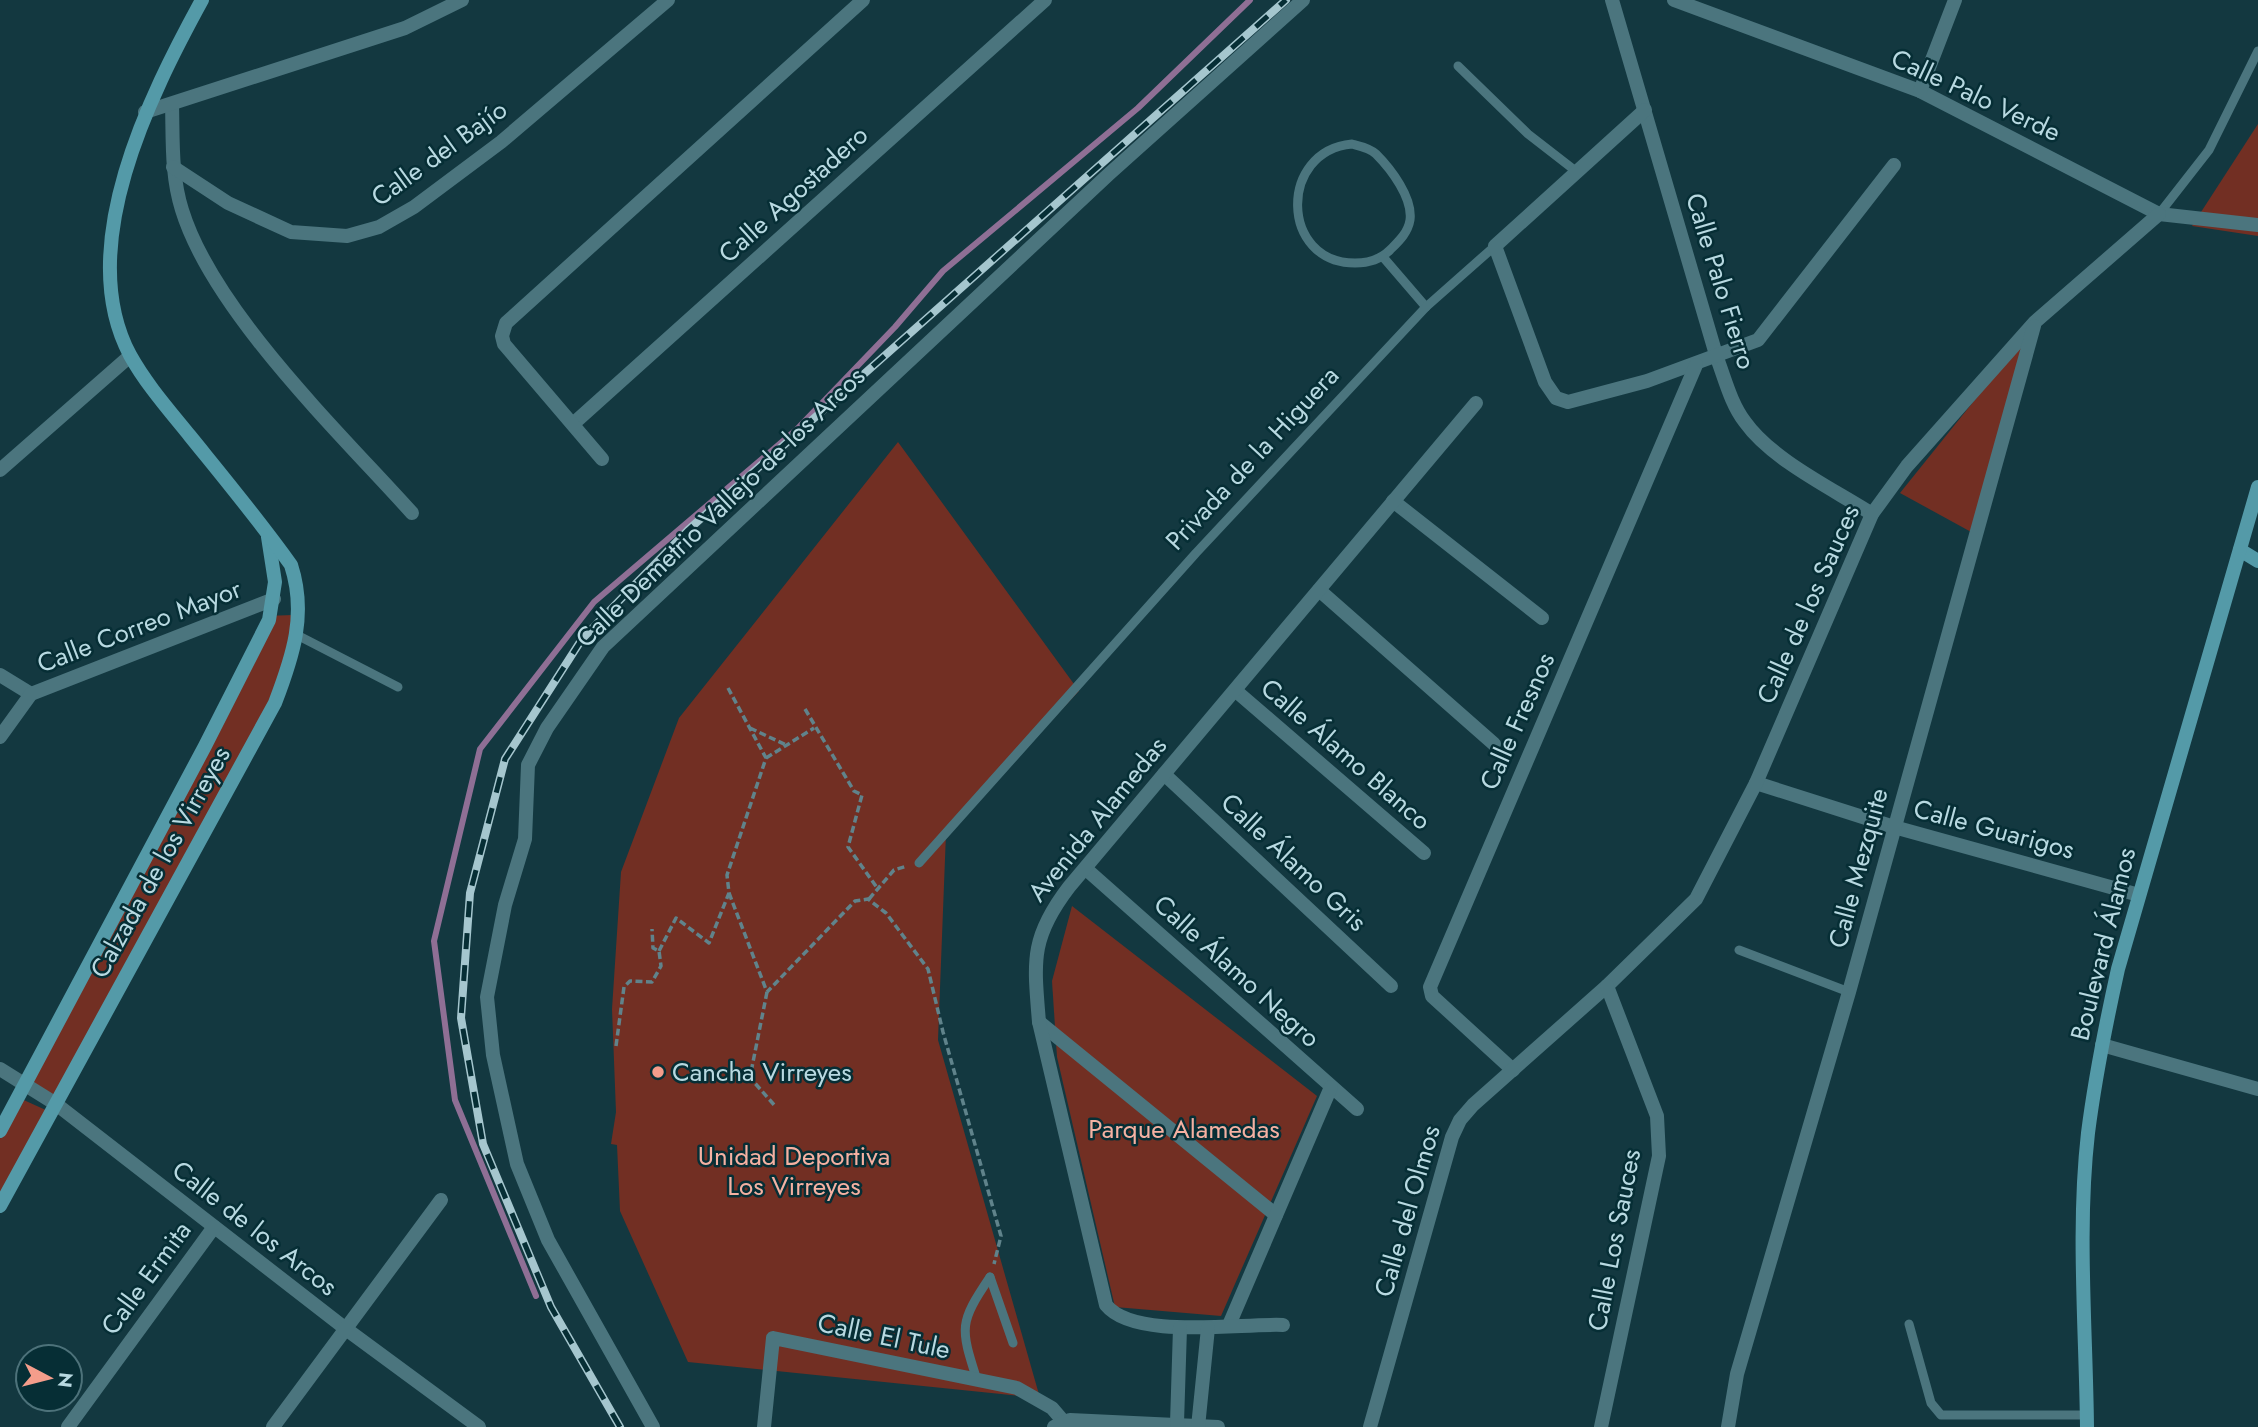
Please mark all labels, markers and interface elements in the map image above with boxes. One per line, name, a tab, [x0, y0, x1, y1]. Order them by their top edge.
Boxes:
street label: Calle Palo Verde	[1885, 39, 2067, 151]
street label: Calle del Bajío	[363, 91, 515, 215]
street label: Calle Agostadero	[710, 116, 876, 272]
street label: Calle Palo Fierro	[1676, 188, 1766, 374]
street label: Privada de la Higuera	[1156, 357, 1348, 559]
street label: Calle Demetrio Vallejo de los Arcos	[566, 358, 874, 656]
street label: Calle de los Sauces	[1747, 498, 1869, 710]
street label: Calle Correo Mayor	[31, 570, 247, 682]
street label: Calle Fresnos	[1470, 646, 1564, 796]
street label: Calle Álamo Blanco	[1253, 669, 1439, 839]
street label: Avenida Alamedas	[1018, 728, 1176, 910]
street label: Calzada de los Virreyes	[80, 739, 240, 985]
street label: Calle Álamo Gris	[1212, 784, 1376, 940]
street label: Calle Mezquite	[1818, 784, 1898, 952]
street label: Calle Guarigos	[1909, 789, 2079, 869]
street label: Boulevard Álamos	[2061, 844, 2145, 1044]
street label: Calle Álamo Negro	[1145, 886, 1329, 1056]
place label: Cancha Virreyes	[672, 1053, 852, 1091]
marker: Cancha Virreyes	[650, 1064, 666, 1080]
park label: Parque Alamedas	[1088, 1110, 1280, 1148]
street label: Calle del Olmos	[1364, 1121, 1450, 1301]
park label: Unidad Deportiva Los Virreyes	[698, 1137, 890, 1205]
street label: Calle Los Sauces	[1578, 1146, 1650, 1334]
street label: Calle de los Arcos	[164, 1151, 346, 1305]
street label: Calle Ermita	[92, 1213, 200, 1343]
street label: Calle El Tule	[814, 1303, 954, 1369]
north arrow	[14, 1343, 84, 1413]
text: N	[51, 1371, 80, 1389]

